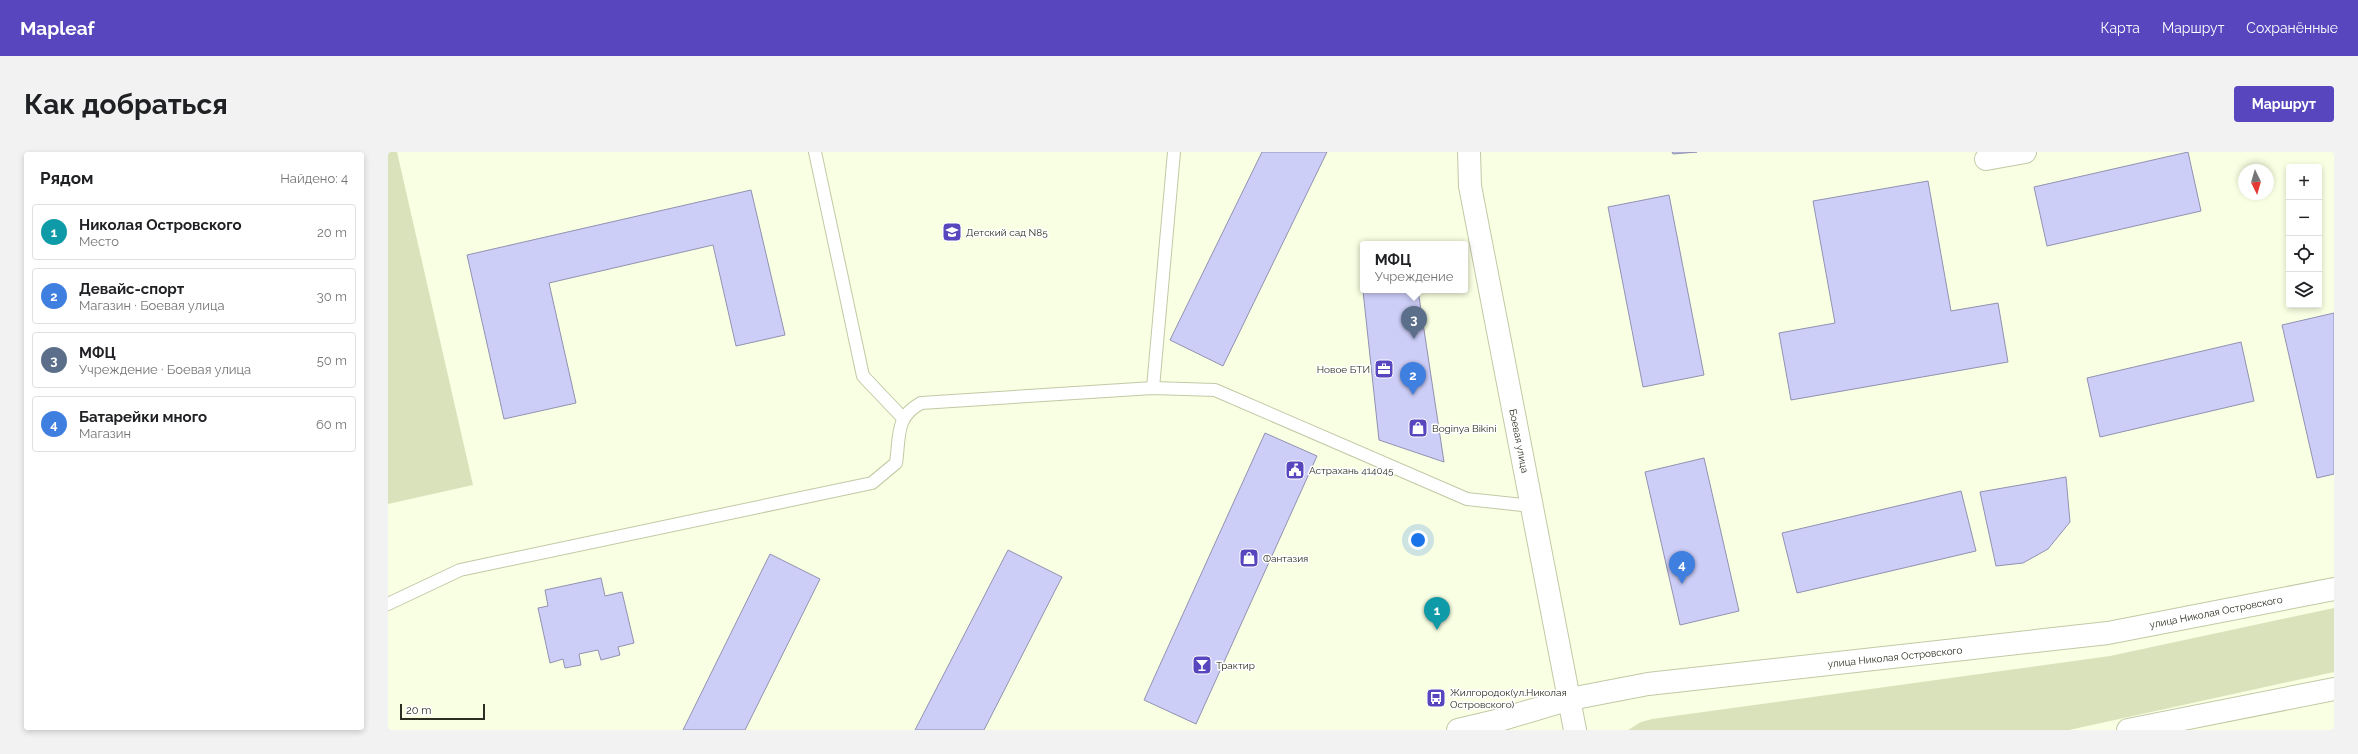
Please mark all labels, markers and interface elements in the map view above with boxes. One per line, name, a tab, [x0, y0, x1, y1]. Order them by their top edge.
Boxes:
text: Mapleaf	[20, 17, 95, 39]
text: Карта	[2101, 20, 2140, 36]
text: Маршрут	[2162, 20, 2224, 36]
text: Сохранённые	[2246, 20, 2338, 36]
button: Маршрут	[2234, 86, 2334, 122]
text: Как добраться	[24, 88, 228, 121]
north arrow	[2238, 164, 2274, 200]
map controls	[2286, 164, 2322, 308]
button: +	[2286, 164, 2322, 200]
text: Рядом	[40, 168, 93, 188]
text: Найдено: 4	[280, 171, 348, 186]
button: −	[2286, 200, 2322, 236]
text: Николая Островского	[79, 216, 242, 234]
school or university icon: Детский сад N85	[941, 221, 963, 243]
text: 1	[51, 225, 57, 240]
text: 20 m	[317, 225, 347, 240]
place label: Детский сад N85	[966, 227, 1048, 238]
text: Место	[79, 234, 119, 249]
button: locate	[2286, 236, 2322, 272]
popup	[1360, 241, 1468, 293]
text: МФЦ	[1375, 251, 1411, 269]
text: Учреждение	[1375, 269, 1453, 284]
button: layers	[2286, 272, 2322, 308]
text: Девайс-спорт	[79, 280, 184, 298]
text: 2	[50, 289, 58, 304]
text: 30 m	[317, 289, 347, 304]
text: Магазин · Боевая улица	[79, 298, 225, 313]
pin: 3	[1401, 306, 1427, 339]
text: МФЦ	[79, 344, 116, 362]
text: 3	[50, 353, 58, 368]
text: 50 m	[317, 353, 347, 368]
office icon: Новое БТИ	[1373, 358, 1395, 380]
text: Учреждение · Боевая улица	[79, 362, 251, 377]
pin: 2	[1400, 362, 1426, 395]
place label: Новое БТИ	[1317, 364, 1370, 375]
text: Батарейки много	[79, 408, 207, 426]
street label: Боевая улица	[1507, 408, 1531, 474]
text: 4	[50, 417, 58, 432]
text: 60 m	[316, 417, 347, 432]
shop icon: Boginya Bikini	[1407, 417, 1429, 439]
place label: Boginya Bikini	[1432, 423, 1496, 434]
text: Магазин	[79, 426, 131, 441]
public building icon: Астрахань 414045	[1284, 459, 1306, 481]
place label: Астрахань 414045	[1309, 465, 1394, 476]
your location	[1408, 530, 1428, 550]
shop icon: Фантазия	[1238, 547, 1260, 569]
pin: 4	[1669, 551, 1695, 584]
place label: Фантазия	[1263, 553, 1308, 564]
street label: улица Николая Островского	[2148, 594, 2284, 630]
pin: 1	[1424, 597, 1450, 630]
street label: улица Николая Островского	[1827, 644, 1963, 670]
bar icon: Трактир	[1191, 654, 1213, 676]
place label: Трактир	[1216, 660, 1255, 671]
bus stop icon: Жилгородок(ул.Николая Островского)	[1425, 687, 1447, 709]
place label: Жилгородок(ул.Николая Островского)	[1450, 687, 1567, 710]
scale bar	[400, 702, 485, 721]
text: 20 m	[406, 704, 431, 717]

